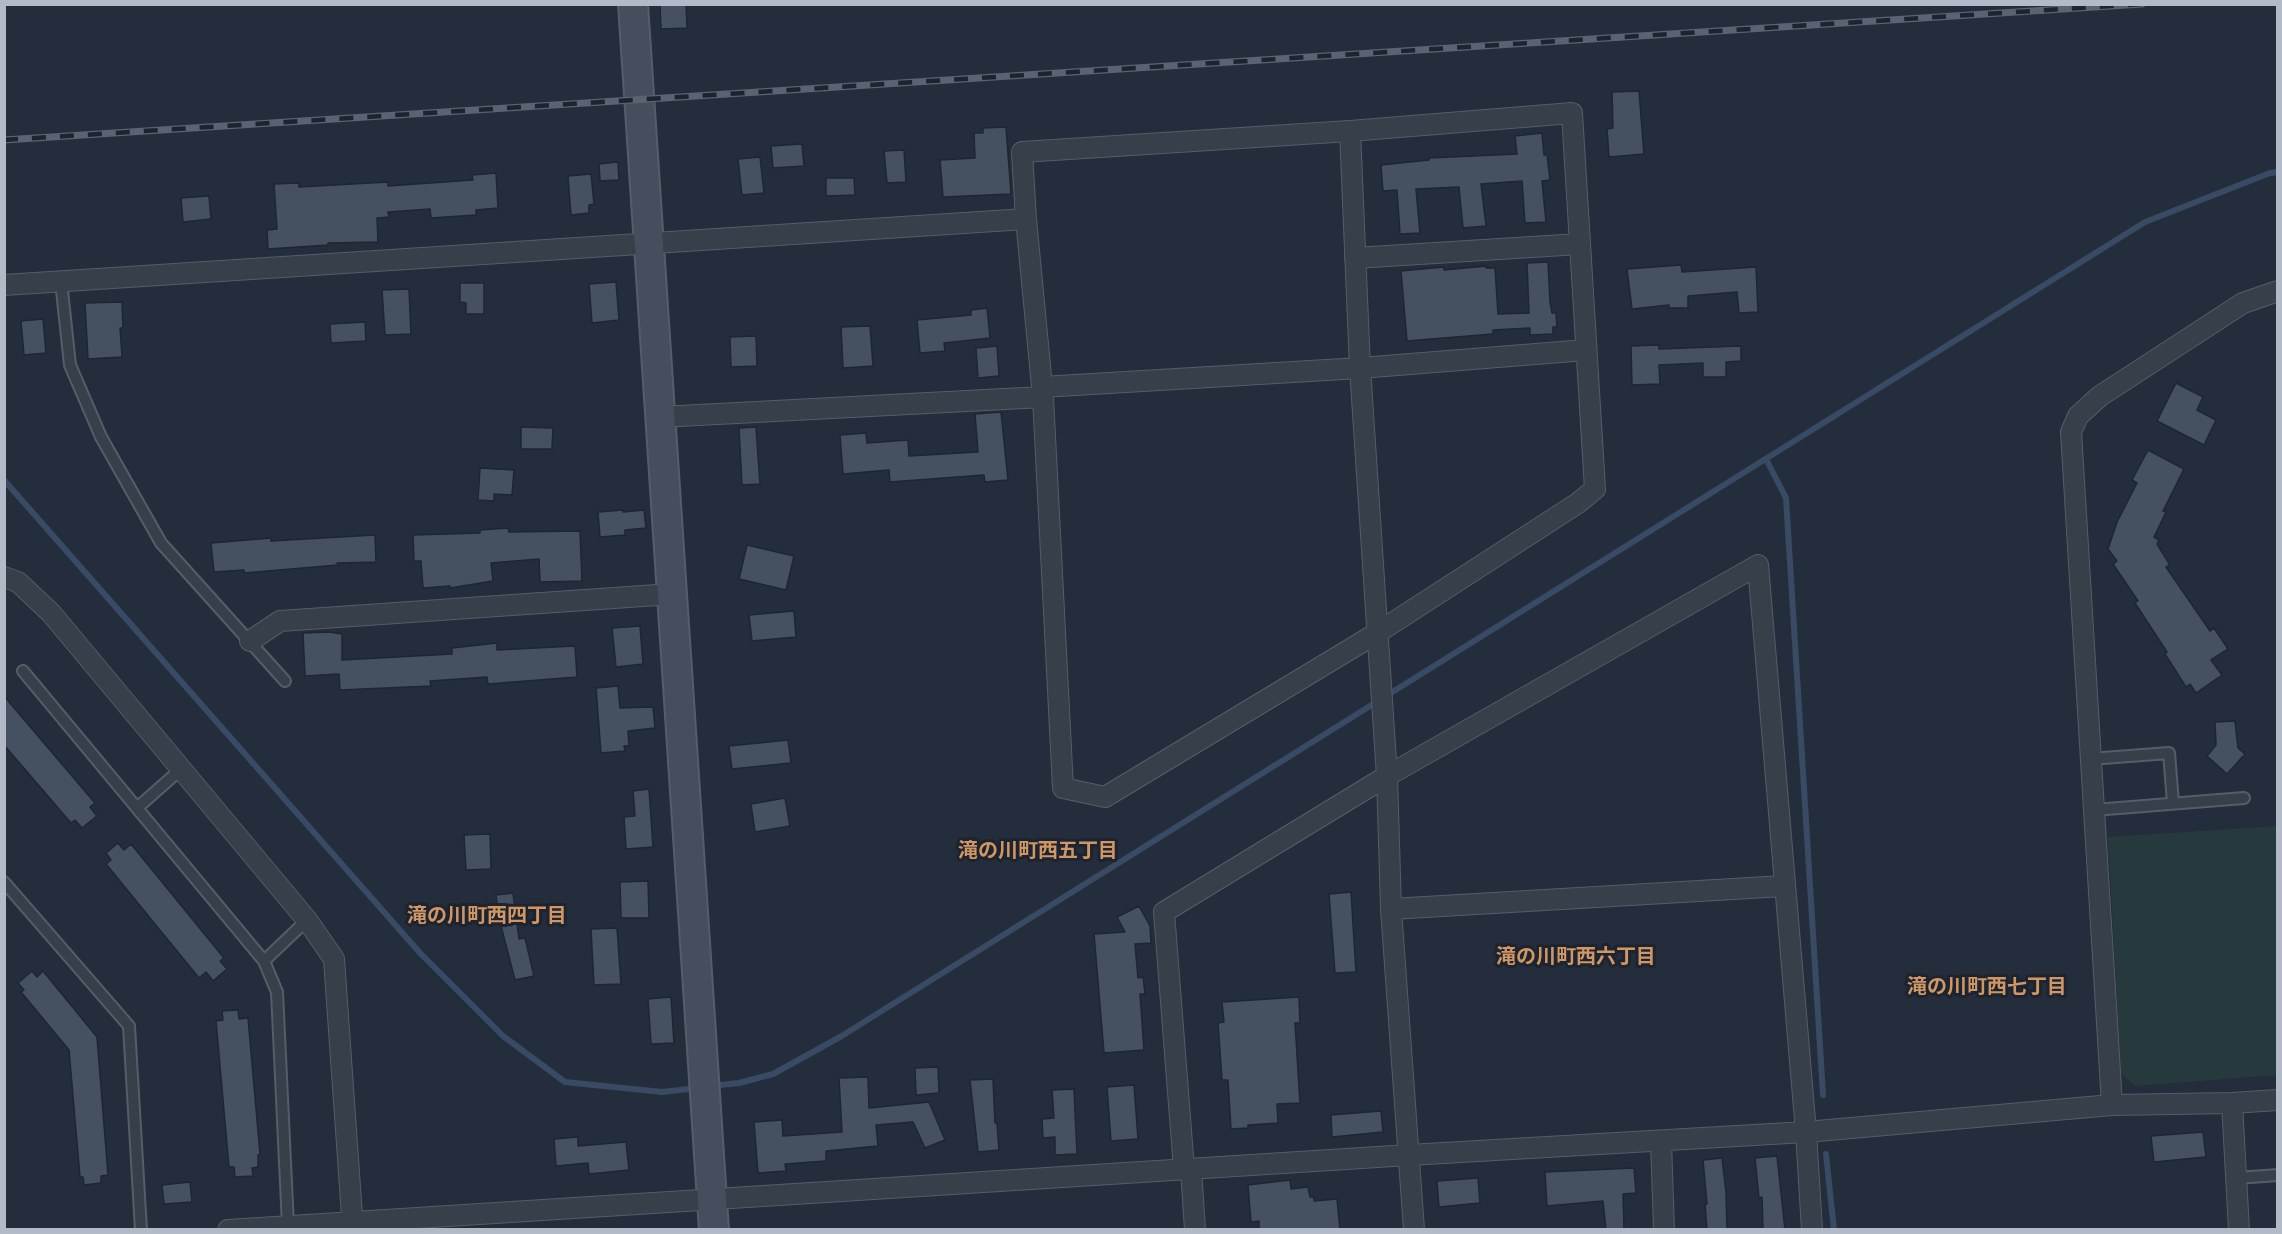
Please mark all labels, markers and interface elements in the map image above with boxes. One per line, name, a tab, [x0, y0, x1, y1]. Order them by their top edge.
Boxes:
district label: 滝の川町西五丁目	[958, 840, 1118, 864]
district label: 滝の川町西四丁目	[407, 905, 567, 929]
district label: 滝の川町西六丁目	[1496, 946, 1656, 970]
district label: 滝の川町西七丁目	[1907, 976, 2067, 1000]

